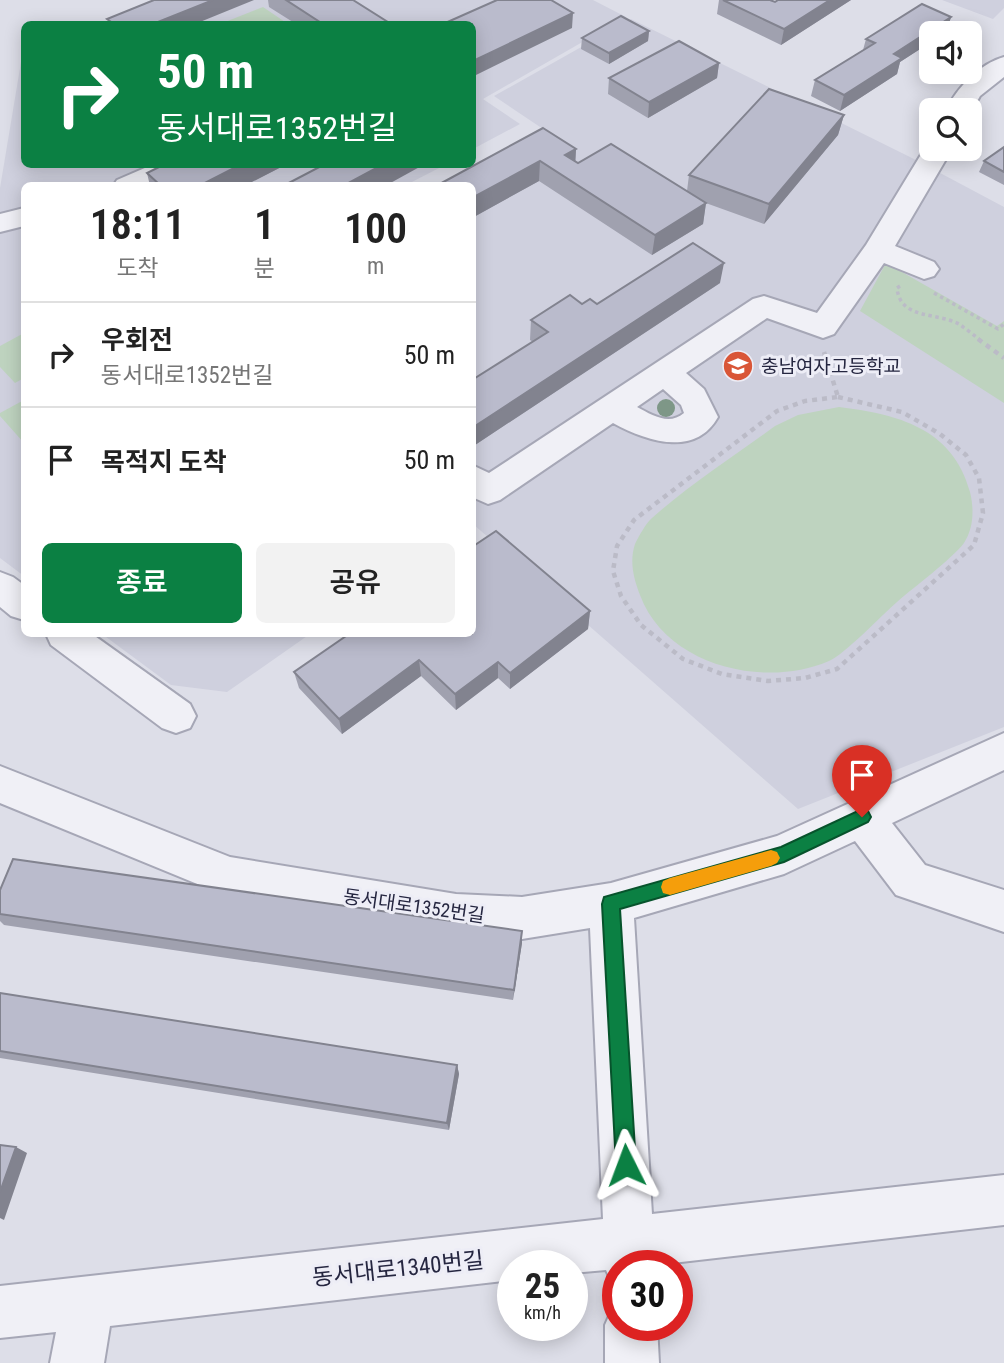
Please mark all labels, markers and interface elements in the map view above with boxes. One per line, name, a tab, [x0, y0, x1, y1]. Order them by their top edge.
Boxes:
map controls	[919, 21, 982, 161]
button: sound	[919, 21, 982, 84]
text: 50 m	[157, 43, 254, 100]
icon: right	[42, 49, 133, 140]
button: search	[919, 98, 982, 161]
text: 동서대로1352번길	[157, 109, 397, 147]
text: 18:11	[90, 200, 185, 249]
text: 1	[254, 200, 275, 249]
text: 100	[344, 204, 407, 253]
text: m	[367, 253, 384, 280]
text: 도착	[116, 255, 159, 282]
text: 분	[254, 255, 275, 282]
text: 우회전	[101, 325, 173, 355]
icon: right	[42, 336, 80, 374]
text: 50 m	[404, 340, 455, 370]
school or university icon: 충남여자고등학교	[721, 349, 755, 383]
place label: 충남여자고등학교	[761, 355, 901, 378]
text: 동서대로1352번길	[101, 362, 273, 389]
icon: arrive	[42, 441, 80, 479]
text: 50 m	[404, 445, 455, 475]
text: 목적지 도착	[101, 447, 227, 477]
button: 종료	[42, 543, 242, 623]
button: 공유	[256, 543, 455, 623]
pin	[832, 745, 892, 817]
icon: arrive	[843, 756, 881, 794]
street label: 동서대로1352번길	[342, 885, 486, 927]
position arrow	[589, 1128, 663, 1202]
street label: 동서대로1340번길	[311, 1247, 485, 1291]
speed limit sign: 30	[602, 1250, 693, 1341]
text: 25	[525, 1266, 560, 1307]
text: km/h	[524, 1302, 561, 1323]

